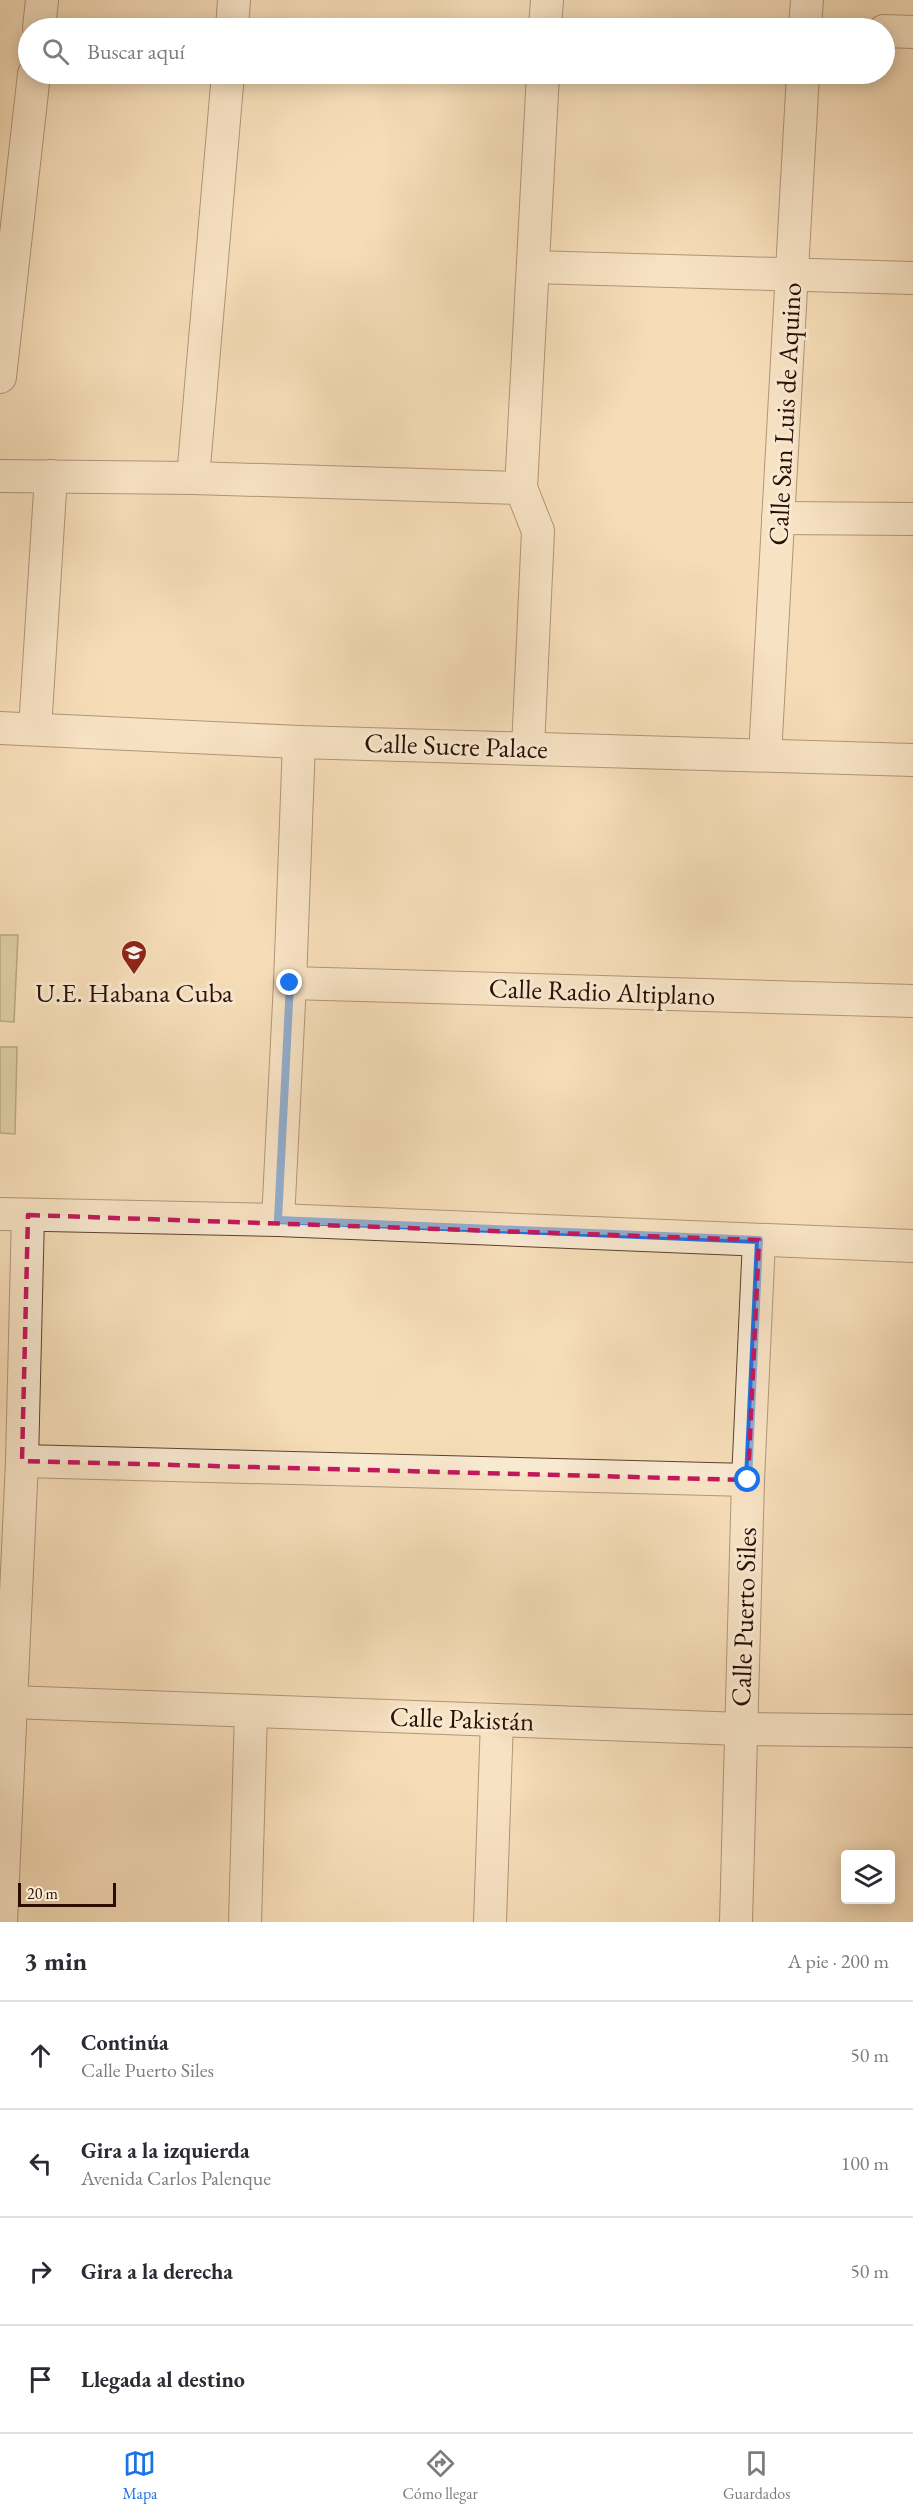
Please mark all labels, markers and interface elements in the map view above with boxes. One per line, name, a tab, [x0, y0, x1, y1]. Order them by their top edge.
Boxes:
search box	[18, 18, 895, 84]
icon: search	[39, 35, 72, 68]
text: Buscar aquí	[87, 37, 185, 66]
street label: Calle San Luis de Aquino	[760, 282, 809, 546]
street label: Calle Sucre Palace	[364, 725, 548, 766]
school or university icon: U.E. Habana Cuba	[119, 938, 149, 976]
route end	[276, 969, 302, 995]
street label: Calle Radio Altiplano	[488, 970, 716, 1013]
place label: U.E. Habana Cuba	[35, 975, 233, 1010]
route start	[734, 1466, 760, 1492]
street label: Calle Puerto Siles	[723, 1527, 764, 1707]
street label: Calle Pakistán	[389, 1698, 535, 1739]
map controls	[841, 1850, 895, 1904]
button: layers	[841, 1850, 895, 1904]
scale bar	[18, 1880, 116, 1908]
text: 20 m	[27, 1883, 58, 1904]
text: 3 min	[24, 1944, 87, 1978]
text: A pie · 200 m	[788, 1948, 889, 1974]
text: Continúa	[81, 2028, 169, 2057]
icon: ahead	[24, 2039, 57, 2072]
text: 50 m	[850, 2042, 889, 2068]
text: Calle Puerto Siles	[81, 2057, 214, 2083]
text: Gira a la izquierda	[81, 2136, 250, 2165]
icon: left	[24, 2147, 57, 2180]
text: 100 m	[841, 2150, 889, 2176]
text: Avenida Carlos Palenque	[81, 2165, 271, 2191]
icon: right	[24, 2255, 57, 2288]
text: Gira a la derecha	[81, 2257, 233, 2286]
text: 50 m	[850, 2258, 889, 2284]
icon: arrive	[24, 2363, 57, 2396]
text: Llegada al destino	[81, 2365, 245, 2394]
tab: Mapa	[123, 2447, 157, 2504]
tab: Cómo llegar	[402, 2447, 478, 2504]
tab: Guardados	[723, 2447, 790, 2504]

